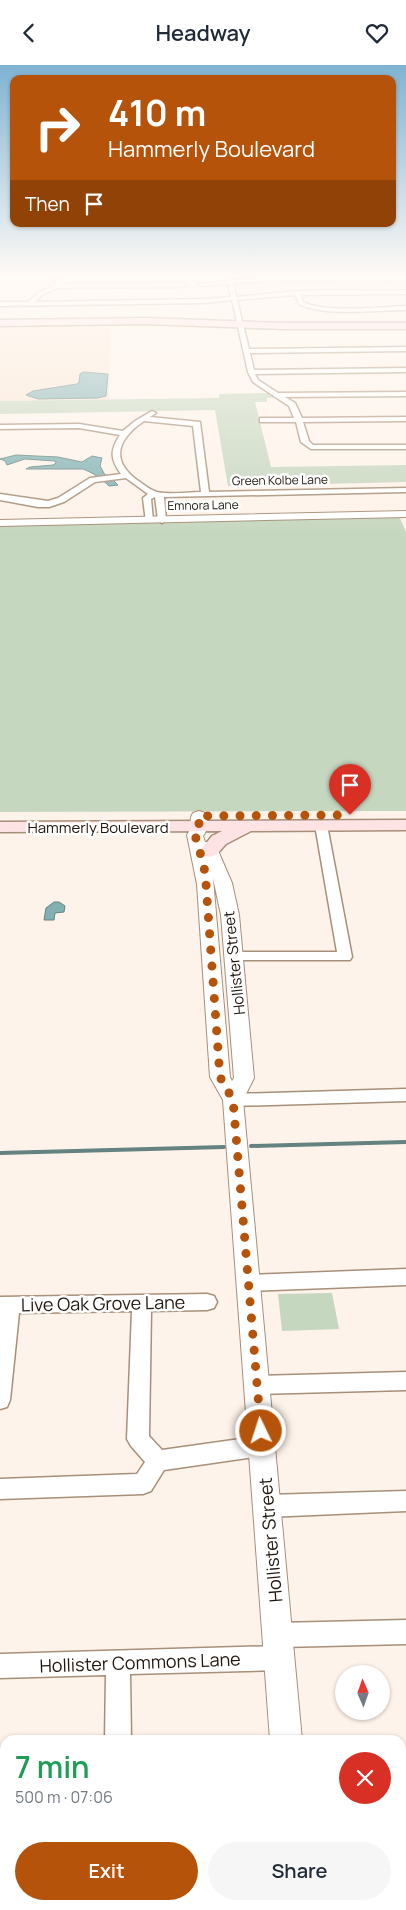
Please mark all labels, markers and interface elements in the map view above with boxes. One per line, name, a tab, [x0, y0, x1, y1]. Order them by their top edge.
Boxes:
text: Headway	[155, 18, 251, 48]
icon: back	[15, 19, 43, 47]
icon: heart	[363, 19, 391, 47]
text: 410 m	[108, 89, 206, 137]
icon: right	[25, 95, 90, 160]
text: Hammerly Boulevard	[108, 134, 315, 164]
icon: arrive	[80, 190, 108, 218]
text: Then	[25, 191, 70, 217]
street label: Green Kolbe Lane	[232, 471, 328, 489]
street label: Emnora Lane	[167, 496, 239, 514]
pin	[329, 764, 371, 815]
icon: arrive	[336, 771, 364, 799]
street label: Hammerly Boulevard	[27, 817, 169, 838]
street label: Hollister Street	[218, 910, 250, 1016]
street label: Live Oak Grove Lane	[21, 1290, 185, 1316]
position arrow	[234, 1404, 286, 1456]
street label: Hollister Street	[253, 1477, 287, 1603]
street label: Hollister Commons Lane	[39, 1646, 241, 1678]
north arrow	[335, 1665, 390, 1720]
map controls	[335, 1665, 390, 1720]
text: 7 min	[15, 1746, 90, 1787]
button: close	[339, 1752, 391, 1804]
text: 500 m · 07:06	[15, 1786, 113, 1808]
button: Exit	[15, 1842, 198, 1900]
button: Share	[208, 1842, 391, 1900]

